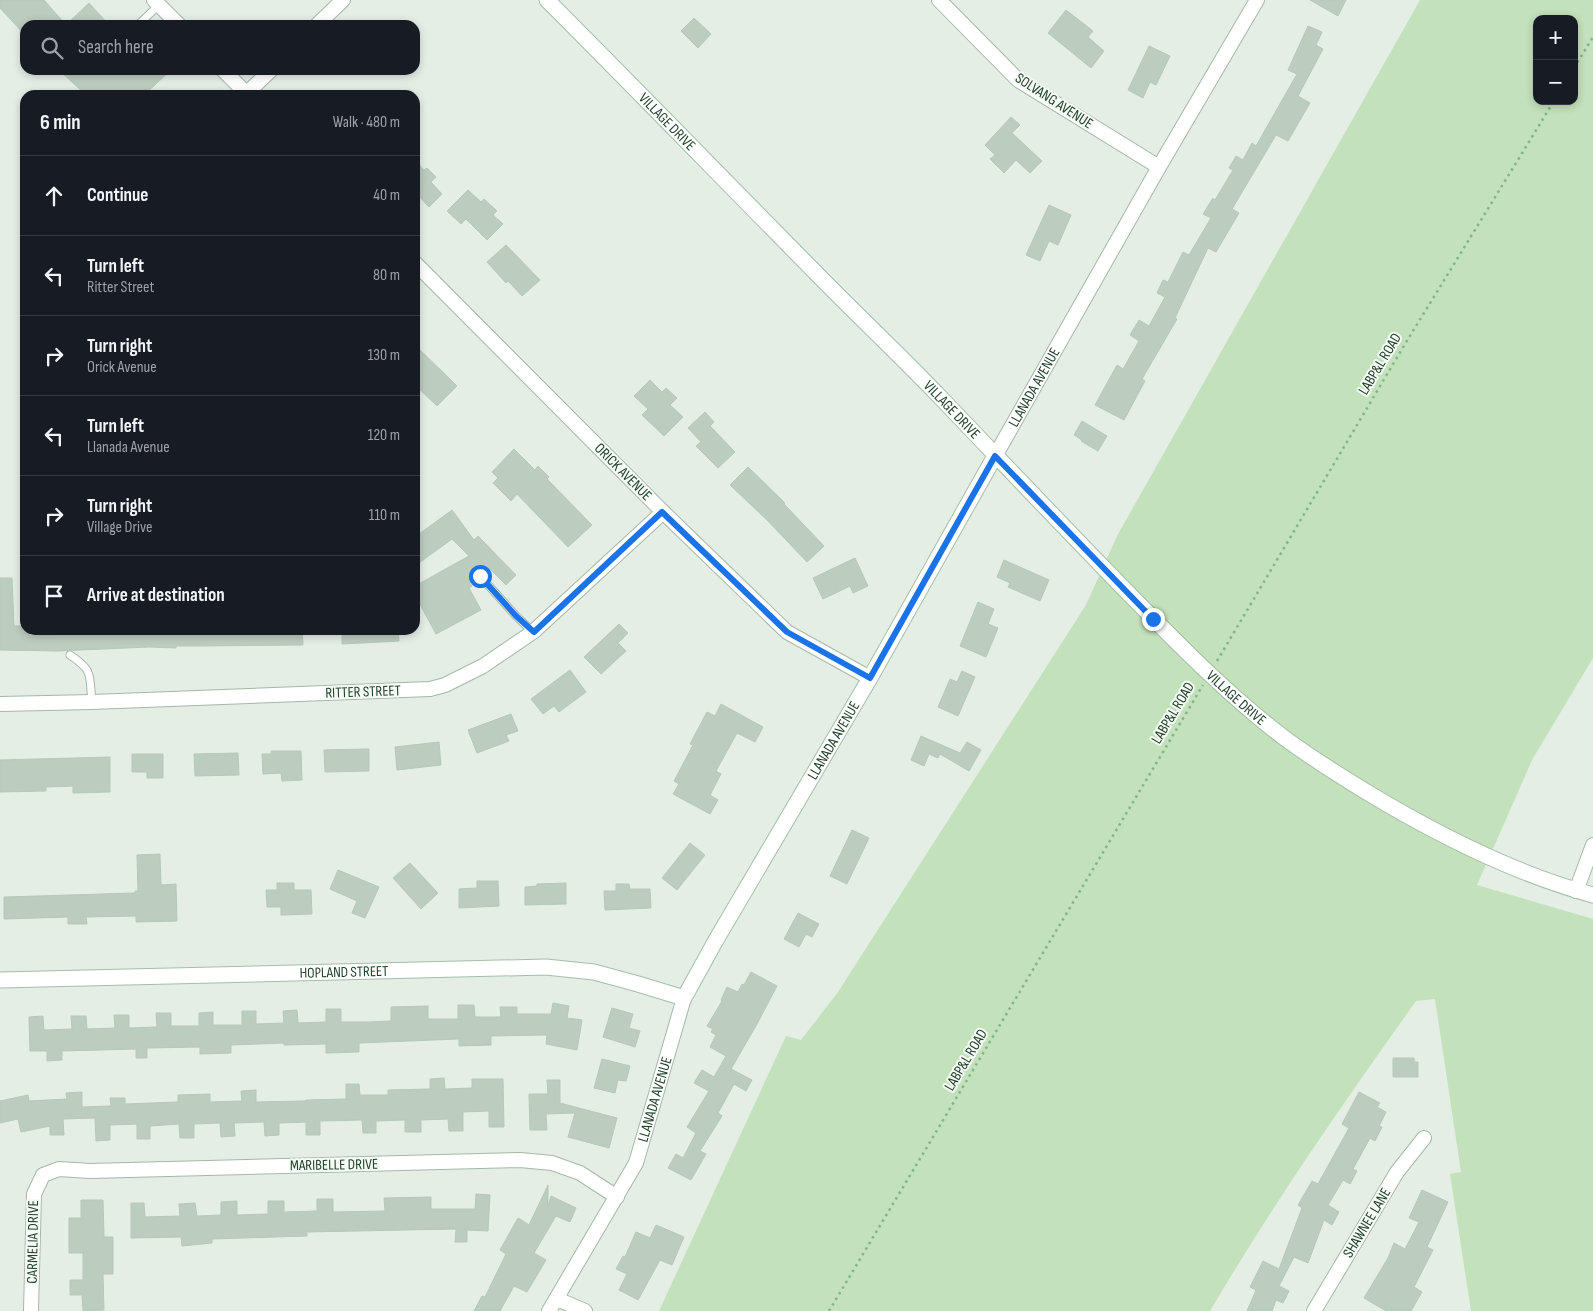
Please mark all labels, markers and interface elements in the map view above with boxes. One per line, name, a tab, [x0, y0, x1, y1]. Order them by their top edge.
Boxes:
map controls	[1533, 15, 1578, 105]
button: +	[1533, 15, 1578, 60]
search box	[20, 20, 420, 75]
icon: search	[38, 34, 66, 62]
text: Search here	[78, 36, 154, 59]
button: −	[1533, 60, 1578, 105]
street label: SOLVANG AVENUE	[1011, 69, 1097, 133]
street label: VILLAGE DRIVE	[635, 89, 700, 155]
text: 6 min	[40, 110, 81, 135]
text: Walk · 480 m	[333, 113, 400, 132]
icon: ahead	[40, 182, 68, 210]
text: Continue	[87, 184, 148, 207]
text: 40 m	[373, 186, 400, 205]
text: Turn left	[87, 255, 144, 278]
icon: left	[40, 262, 68, 290]
text: 80 m	[373, 266, 400, 285]
text: Ritter Street	[87, 278, 154, 297]
street label: LABP&L ROAD	[1354, 330, 1406, 398]
text: Turn right	[87, 335, 152, 358]
icon: right	[40, 342, 68, 370]
street label: LLANADA AVENUE	[1004, 344, 1064, 430]
text: 130 m	[368, 346, 400, 365]
text: Orick Avenue	[87, 358, 157, 377]
street label: VILLAGE DRIVE	[920, 376, 984, 443]
text: Turn left	[87, 415, 144, 438]
icon: left	[40, 422, 68, 450]
text: 120 m	[368, 426, 400, 445]
text: Llanada Avenue	[87, 438, 170, 457]
street label: ORICK AVENUE	[590, 439, 656, 505]
text: Turn right	[87, 495, 152, 518]
icon: right	[40, 502, 68, 530]
text: 110 m	[369, 506, 400, 525]
text: Village Drive	[87, 518, 153, 537]
route start	[469, 565, 492, 588]
icon: arrive	[40, 582, 68, 610]
text: Arrive at destination	[87, 584, 225, 607]
route end	[1142, 608, 1165, 631]
street label: VILLAGE DRIVE	[1202, 666, 1270, 729]
street label: LABP&L ROAD	[1147, 679, 1199, 747]
street label: RITTER STREET	[325, 681, 401, 703]
street label: LLANADA AVENUE	[803, 698, 864, 783]
street label: HOPLAND STREET	[299, 961, 388, 982]
street label: LABP&L ROAD	[940, 1026, 992, 1094]
street label: LLANADA AVENUE	[633, 1054, 676, 1144]
street label: MARIBELLE DRIVE	[290, 1155, 378, 1175]
street label: SHAWNEE LANE	[1339, 1185, 1395, 1261]
street label: CARMELIA DRIVE	[23, 1200, 43, 1284]

